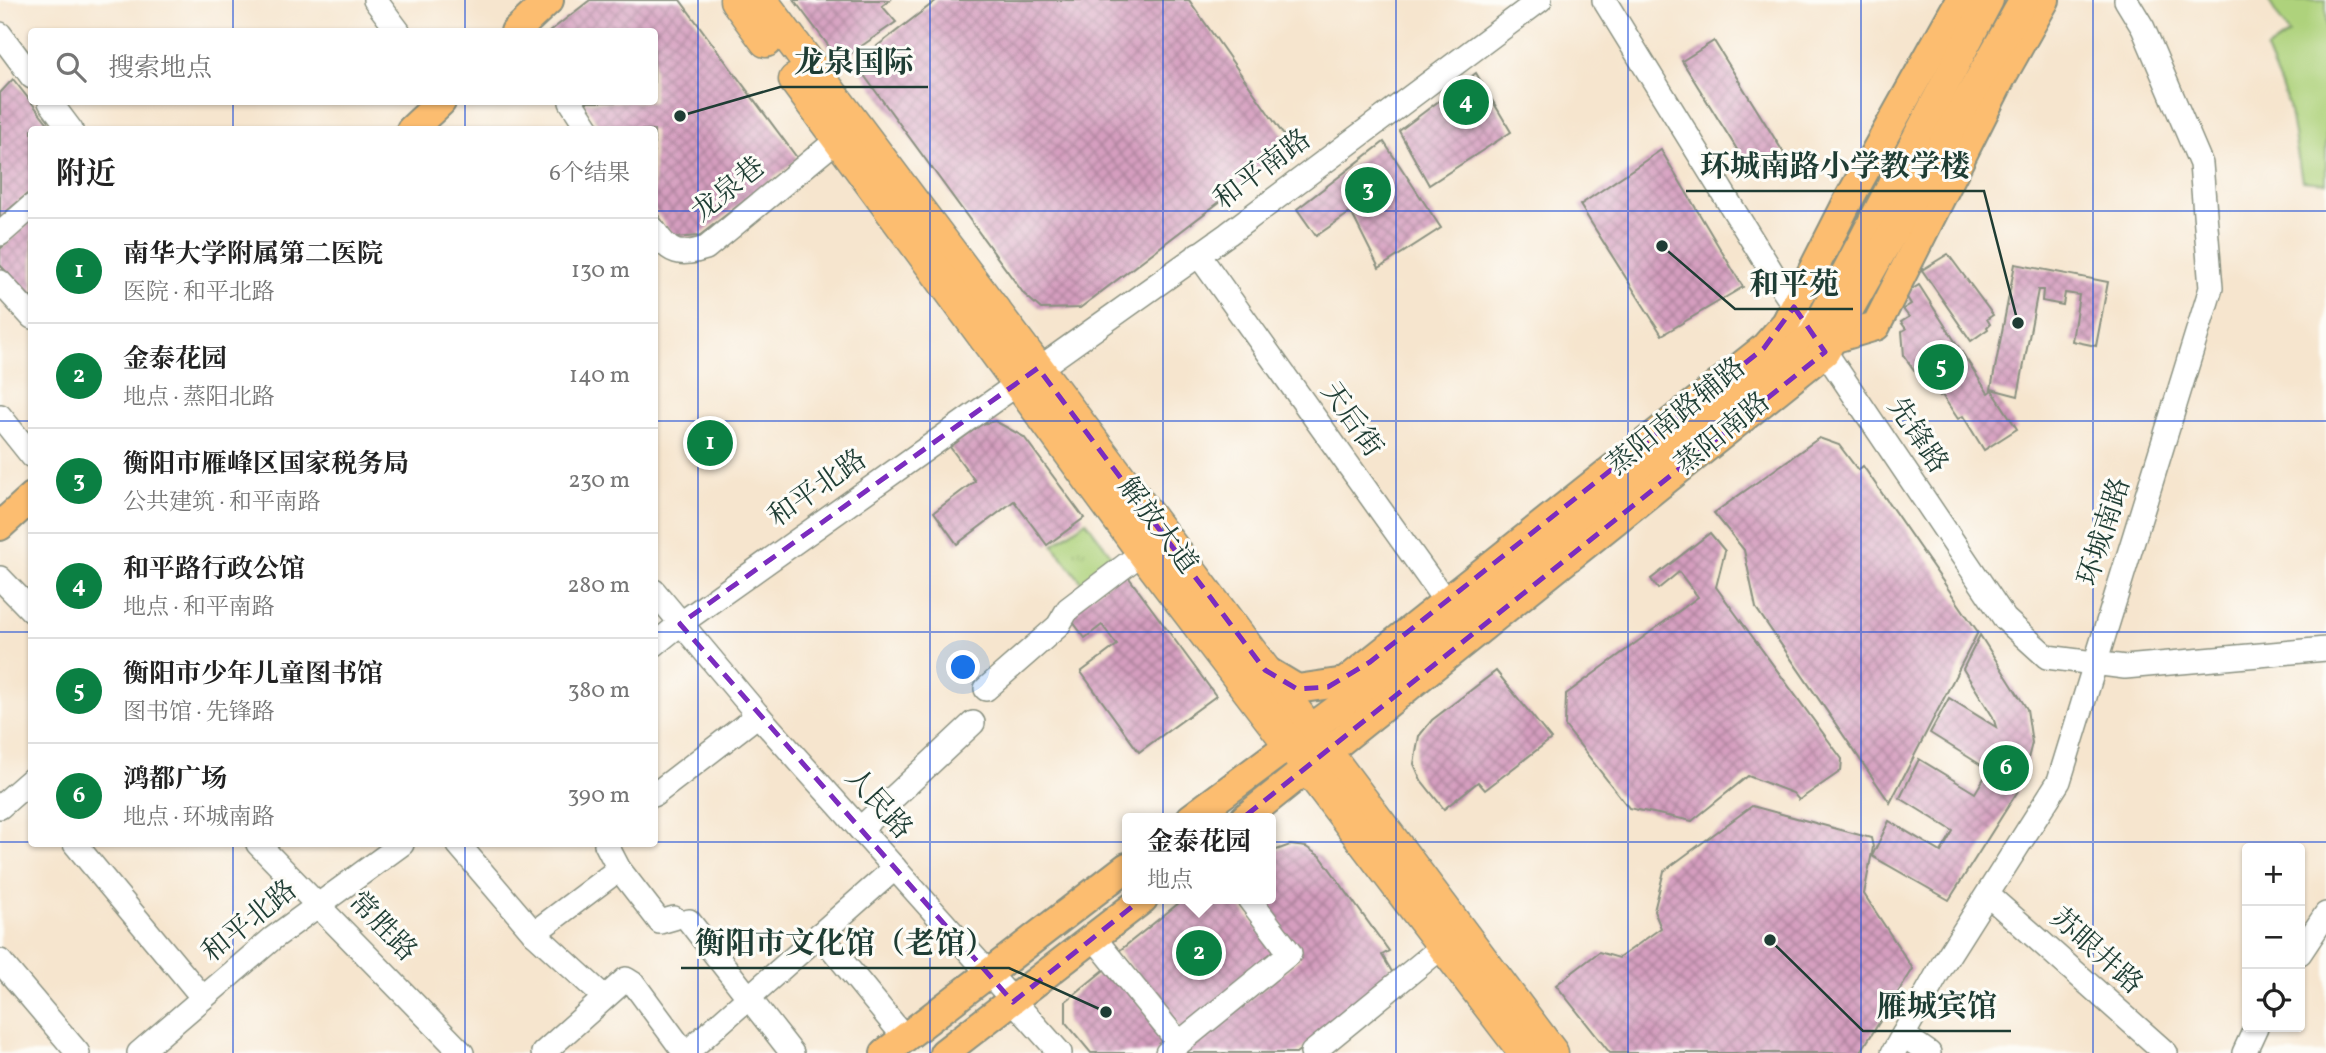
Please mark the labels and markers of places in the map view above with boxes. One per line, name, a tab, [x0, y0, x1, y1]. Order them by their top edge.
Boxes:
callout: 龙泉国际	[780, 36, 928, 87]
pin: 4	[1443, 76, 1489, 128]
callout: 环城南路小学教学楼	[1686, 140, 1984, 191]
pin: 3	[1345, 164, 1391, 216]
callout: 和平苑	[1735, 258, 1853, 309]
pin: 5	[1918, 341, 1964, 393]
pin: 1	[687, 417, 733, 469]
pin: 6	[1983, 742, 2029, 794]
callout: 衡阳市文化馆（老馆）	[681, 917, 1009, 968]
pin: 2	[1176, 927, 1222, 979]
callout: 雁城宾馆	[1863, 980, 2011, 1031]

